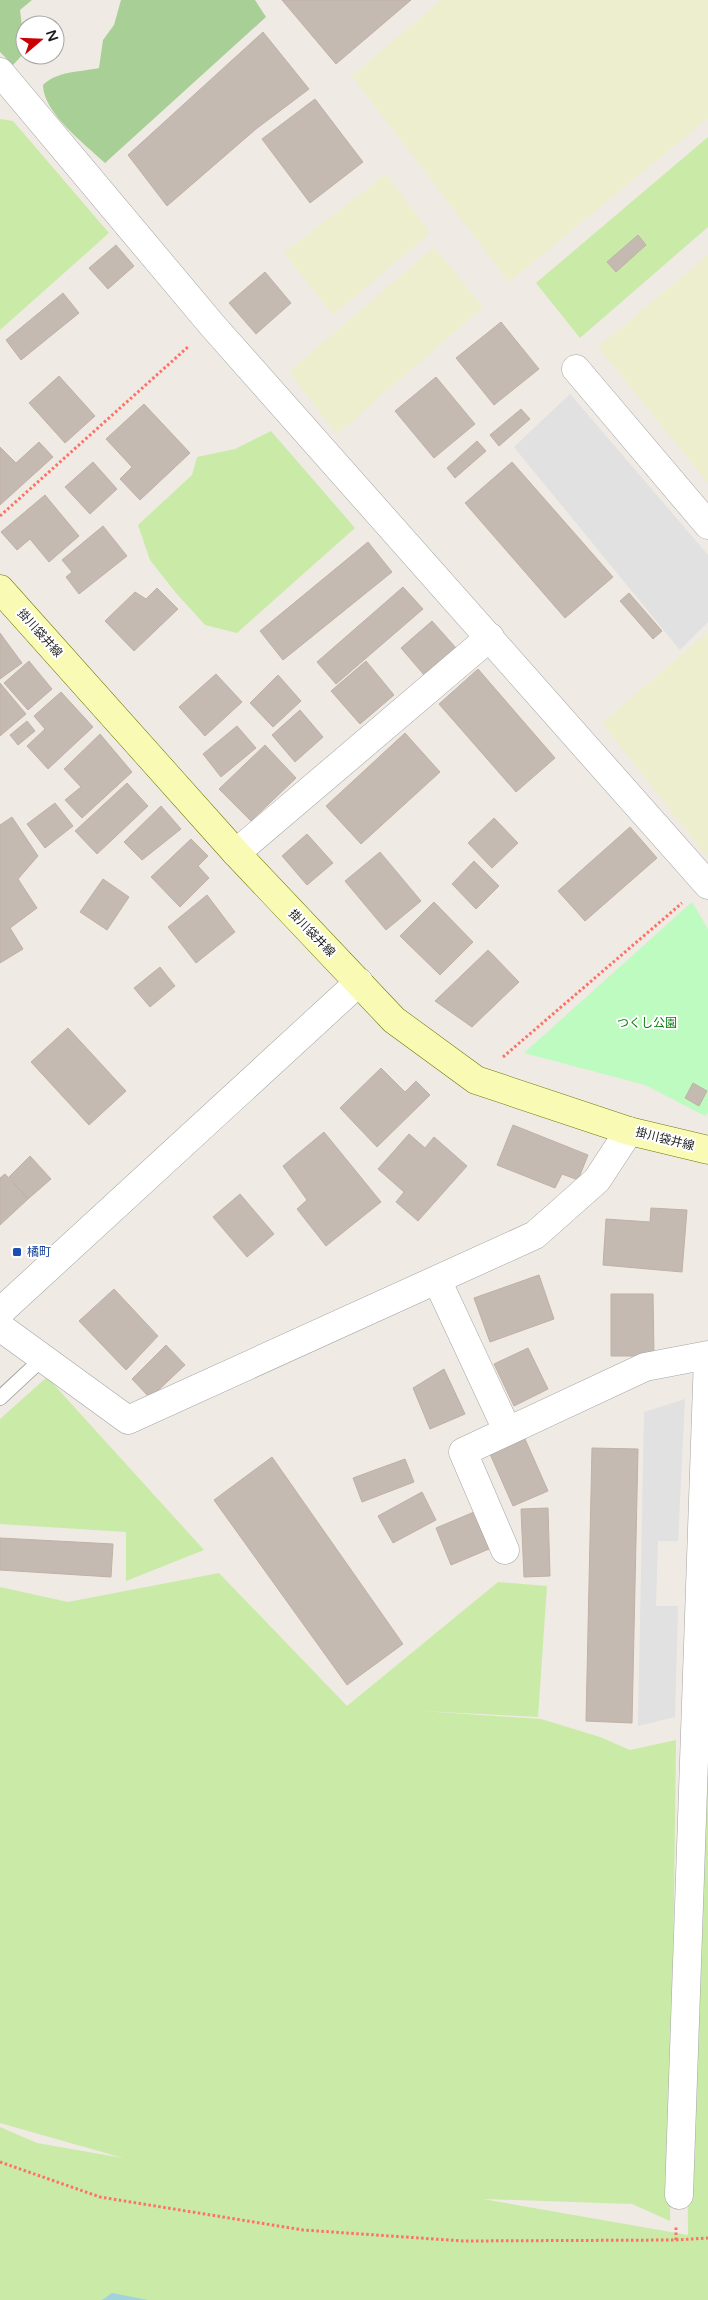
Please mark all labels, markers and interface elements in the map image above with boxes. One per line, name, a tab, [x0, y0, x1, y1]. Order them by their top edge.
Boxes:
north arrow	[15, 15, 65, 65]
text: N	[42, 28, 62, 44]
street label: 掛川袋井線	[15, 606, 65, 660]
street label: 掛川袋井線	[286, 907, 338, 959]
park label: つくし公園	[617, 1016, 677, 1030]
street label: 掛川袋井線	[634, 1125, 696, 1153]
place label: 橘町	[27, 1245, 51, 1259]
marker: 橘町	[11, 1246, 23, 1258]

